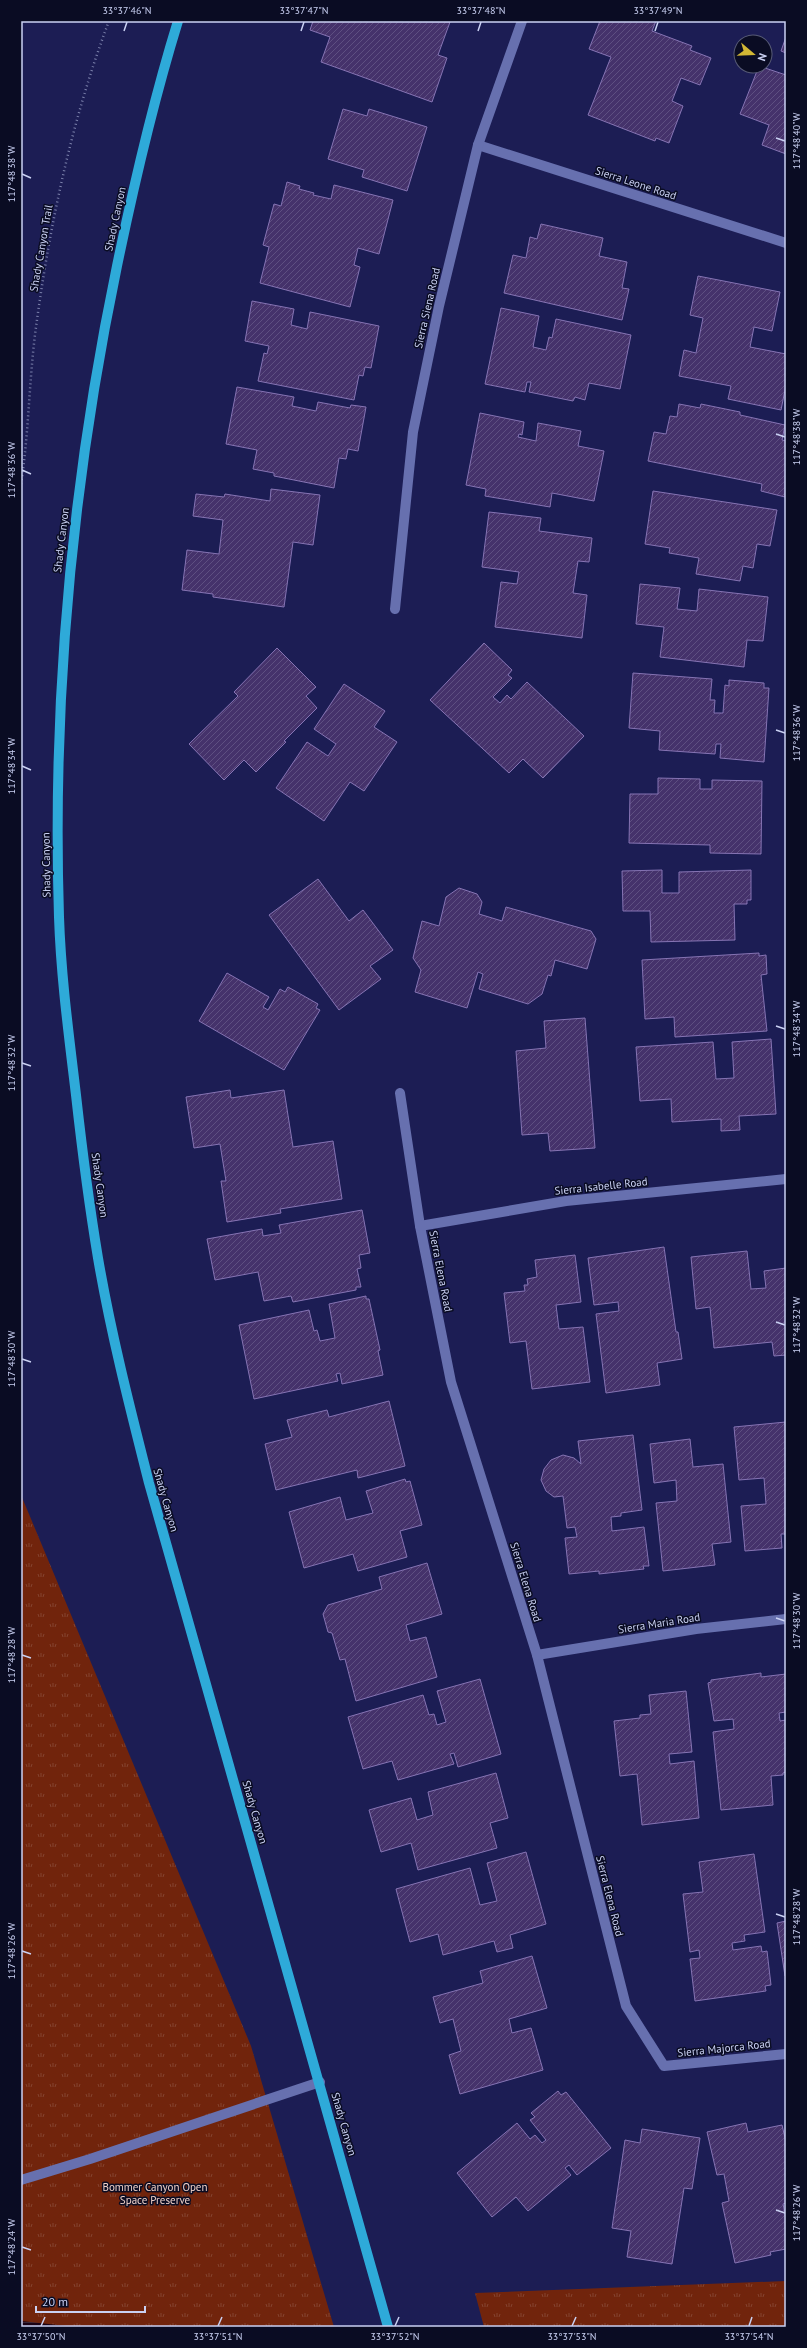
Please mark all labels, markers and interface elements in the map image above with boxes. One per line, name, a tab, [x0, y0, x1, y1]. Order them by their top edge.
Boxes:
text: 33°37'46"N	[102, 4, 152, 17]
text: 33°37'47"N	[279, 4, 329, 17]
text: 33°37'48"N	[456, 4, 506, 17]
text: 33°37'49"N	[633, 4, 683, 17]
north arrow	[733, 34, 773, 74]
text: N	[755, 52, 770, 63]
text: 117°48'40"W	[790, 112, 803, 169]
text: 117°48'38"W	[5, 145, 18, 202]
street label: Sierra Leone Road	[594, 163, 678, 203]
street label: Shady Canyon	[101, 186, 129, 252]
street label: Shady Canyon Trail	[26, 203, 56, 293]
street label: Sierra Siena Road	[411, 266, 443, 350]
text: 117°48'38"W	[790, 408, 803, 465]
text: 117°48'36"W	[5, 441, 18, 498]
street label: Shady Canyon	[50, 507, 72, 573]
text: 117°48'36"W	[790, 704, 803, 761]
text: 117°48'34"W	[5, 737, 18, 794]
street label: Shady Canyon	[38, 832, 54, 898]
text: 117°48'34"W	[790, 1000, 803, 1057]
text: 117°48'32"W	[5, 1034, 18, 1091]
street label: Shady Canyon	[89, 1152, 111, 1218]
street label: Sierra Isabelle Road	[554, 1174, 648, 1198]
street label: Sierra Elena Road	[426, 1229, 456, 1313]
text: 117°48'32"W	[790, 1296, 803, 1353]
text: 117°48'30"W	[5, 1330, 18, 1387]
street label: Shady Canyon	[150, 1467, 182, 1533]
street label: Sierra Elena Road	[507, 1540, 545, 1624]
text: 117°48'30"W	[790, 1592, 803, 1649]
street label: Sierra Maria Road	[617, 1610, 701, 1636]
text: 117°48'28"W	[5, 1626, 18, 1683]
street label: Shady Canyon	[239, 1779, 271, 1845]
street label: Sierra Elena Road	[593, 1854, 627, 1938]
text: 117°48'28"W	[790, 1888, 803, 1945]
text: 117°48'26"W	[5, 1922, 18, 1979]
street label: Sierra Majorca Road	[677, 2036, 771, 2060]
street label: Shady Canyon	[328, 2091, 360, 2157]
park label: Bommer Canyon Open Space Preserve	[103, 2180, 207, 2207]
text: 117°48'26"W	[790, 2184, 803, 2241]
text: 117°48'24"W	[5, 2218, 18, 2275]
scale bar	[36, 2288, 145, 2314]
text: 20 m	[42, 2294, 68, 2309]
text: 33°37'50"N	[16, 2330, 66, 2343]
text: 33°37'51"N	[193, 2330, 243, 2343]
text: 33°37'52"N	[370, 2330, 420, 2343]
text: 33°37'53"N	[547, 2330, 597, 2343]
text: 33°37'54"N	[724, 2330, 774, 2343]

